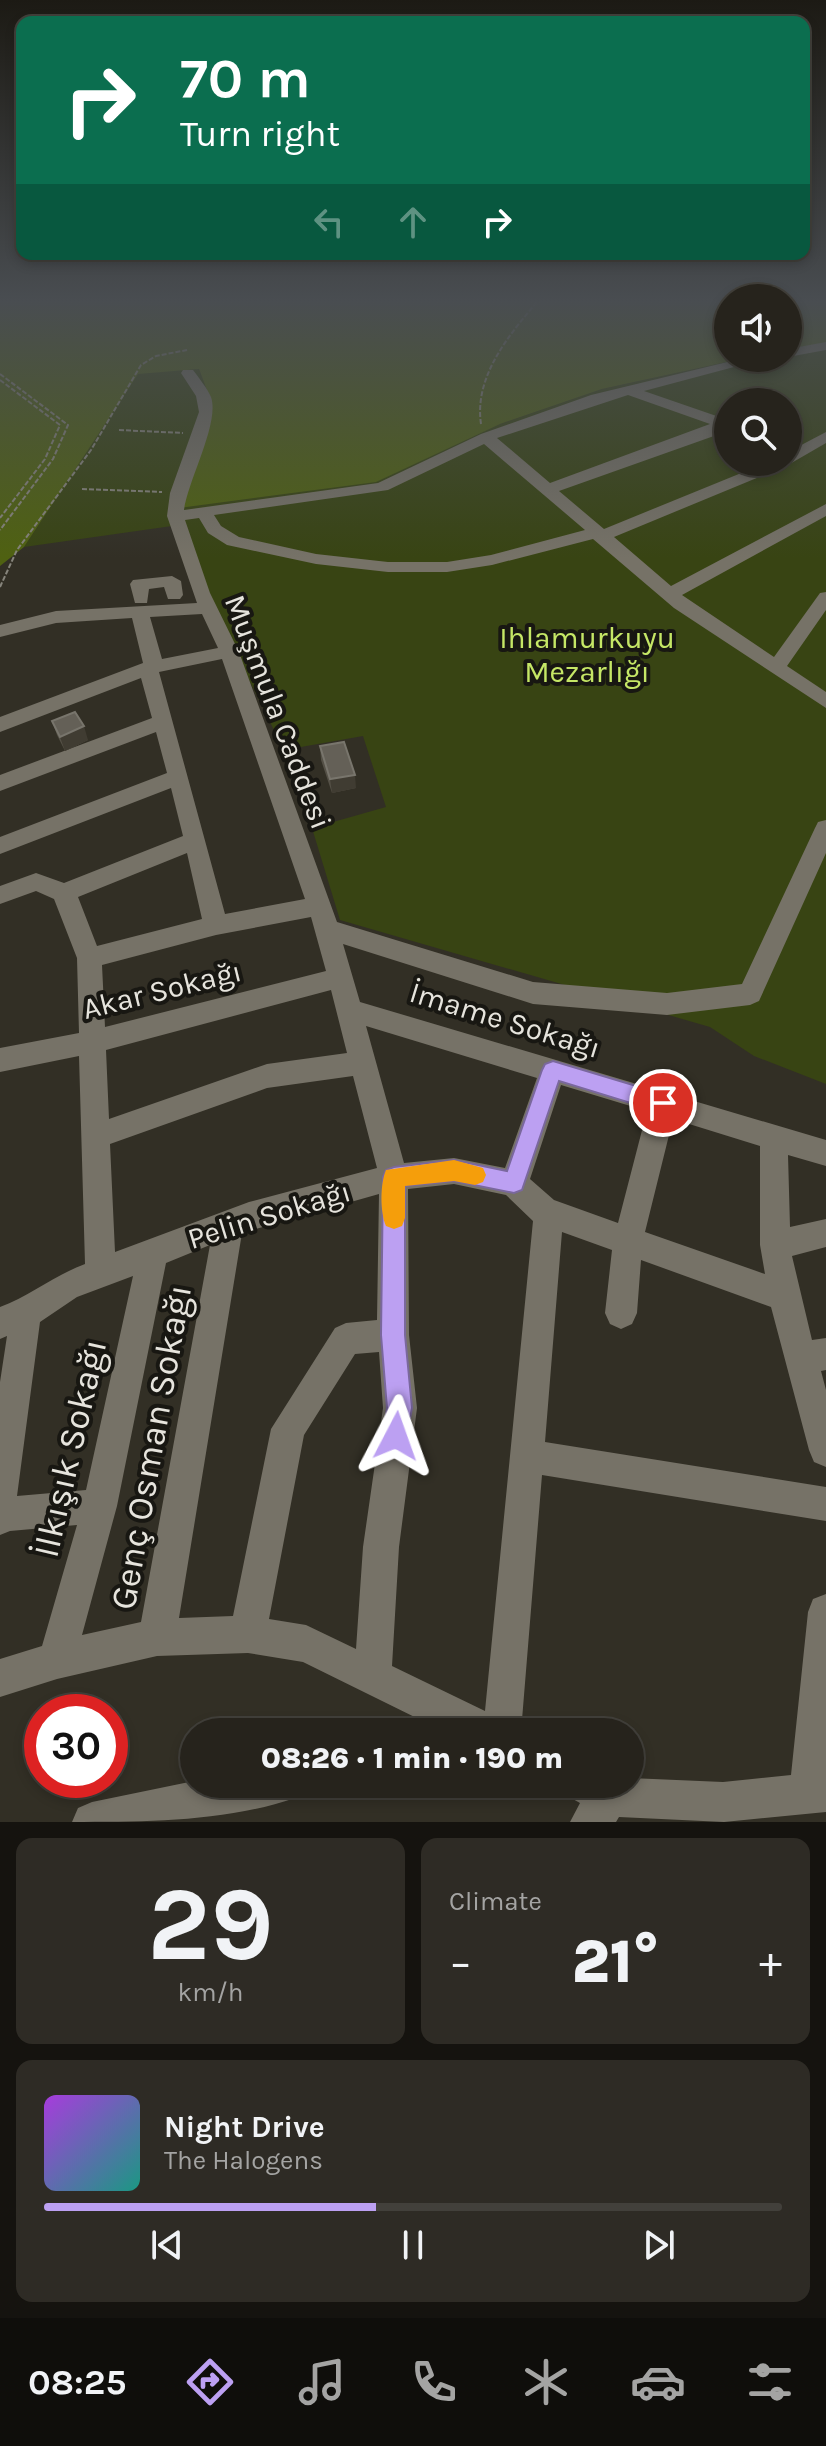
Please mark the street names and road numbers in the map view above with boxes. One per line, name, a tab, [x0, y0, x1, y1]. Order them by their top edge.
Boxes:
street label: Muşmula Caddesi	[217, 590, 339, 834]
street label: Akar Sokağı	[79, 953, 245, 1027]
street label: İmame Sokağı	[405, 974, 605, 1066]
street label: Pelin Sokağı	[183, 1173, 355, 1257]
street label: Genç Osman Sokağı	[102, 1282, 200, 1613]
street label: İlkışık Sokağı	[25, 1335, 115, 1561]

